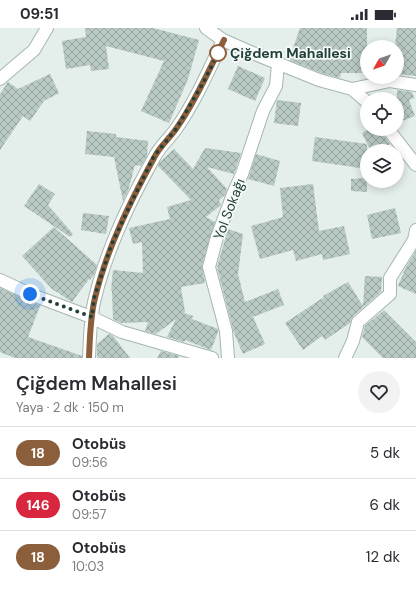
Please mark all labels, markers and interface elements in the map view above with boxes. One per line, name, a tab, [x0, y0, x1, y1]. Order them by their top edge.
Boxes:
text: 09:51	[20, 4, 59, 24]
north arrow	[360, 40, 404, 84]
map controls	[360, 40, 404, 188]
marker: Çiğdem Mahallesi	[209, 44, 227, 62]
place label: Çiğdem Mahallesi	[230, 44, 351, 62]
button: locate	[360, 92, 404, 136]
button: layers	[360, 144, 404, 188]
street label: Yol Sokağı	[209, 176, 249, 242]
your location	[20, 284, 40, 304]
text: Çiğdem Mahallesi	[16, 371, 177, 396]
button: heart	[358, 371, 400, 413]
text: Yaya · 2 dk · 150 m	[16, 399, 124, 416]
text: Otobüs	[72, 434, 126, 454]
text: 5 dk	[370, 443, 400, 463]
text: 18	[31, 444, 45, 462]
text: 09:56	[72, 454, 108, 471]
text: Otobüs	[72, 486, 126, 506]
text: 6 dk	[370, 495, 400, 515]
text: 146	[26, 496, 50, 514]
text: 09:57	[72, 506, 106, 523]
text: Otobüs	[72, 538, 126, 558]
text: 12 dk	[366, 547, 400, 567]
text: 18	[31, 548, 45, 566]
text: 10:03	[72, 558, 104, 575]

